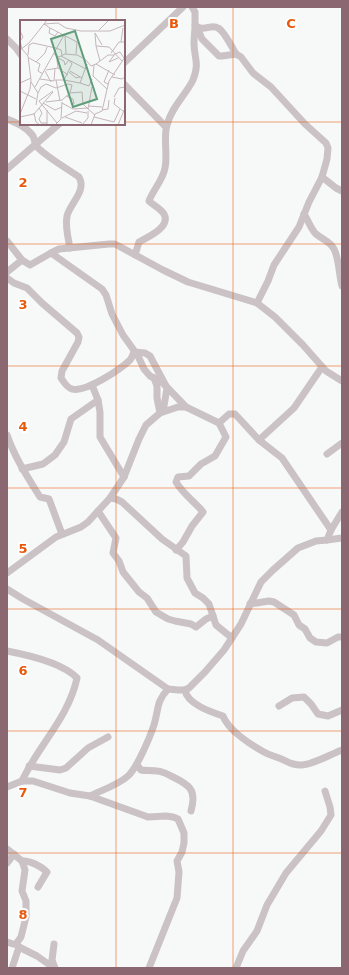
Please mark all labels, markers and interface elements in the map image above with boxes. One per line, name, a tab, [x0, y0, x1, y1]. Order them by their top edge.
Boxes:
text: B	[169, 16, 179, 31]
text: C	[286, 16, 296, 31]
inset map	[20, 20, 125, 125]
text: 2	[18, 175, 28, 190]
text: 3	[18, 297, 28, 312]
text: 4	[18, 419, 28, 434]
text: 5	[18, 541, 28, 556]
text: 6	[18, 663, 28, 678]
text: 7	[18, 785, 28, 800]
text: 8	[18, 907, 28, 922]

